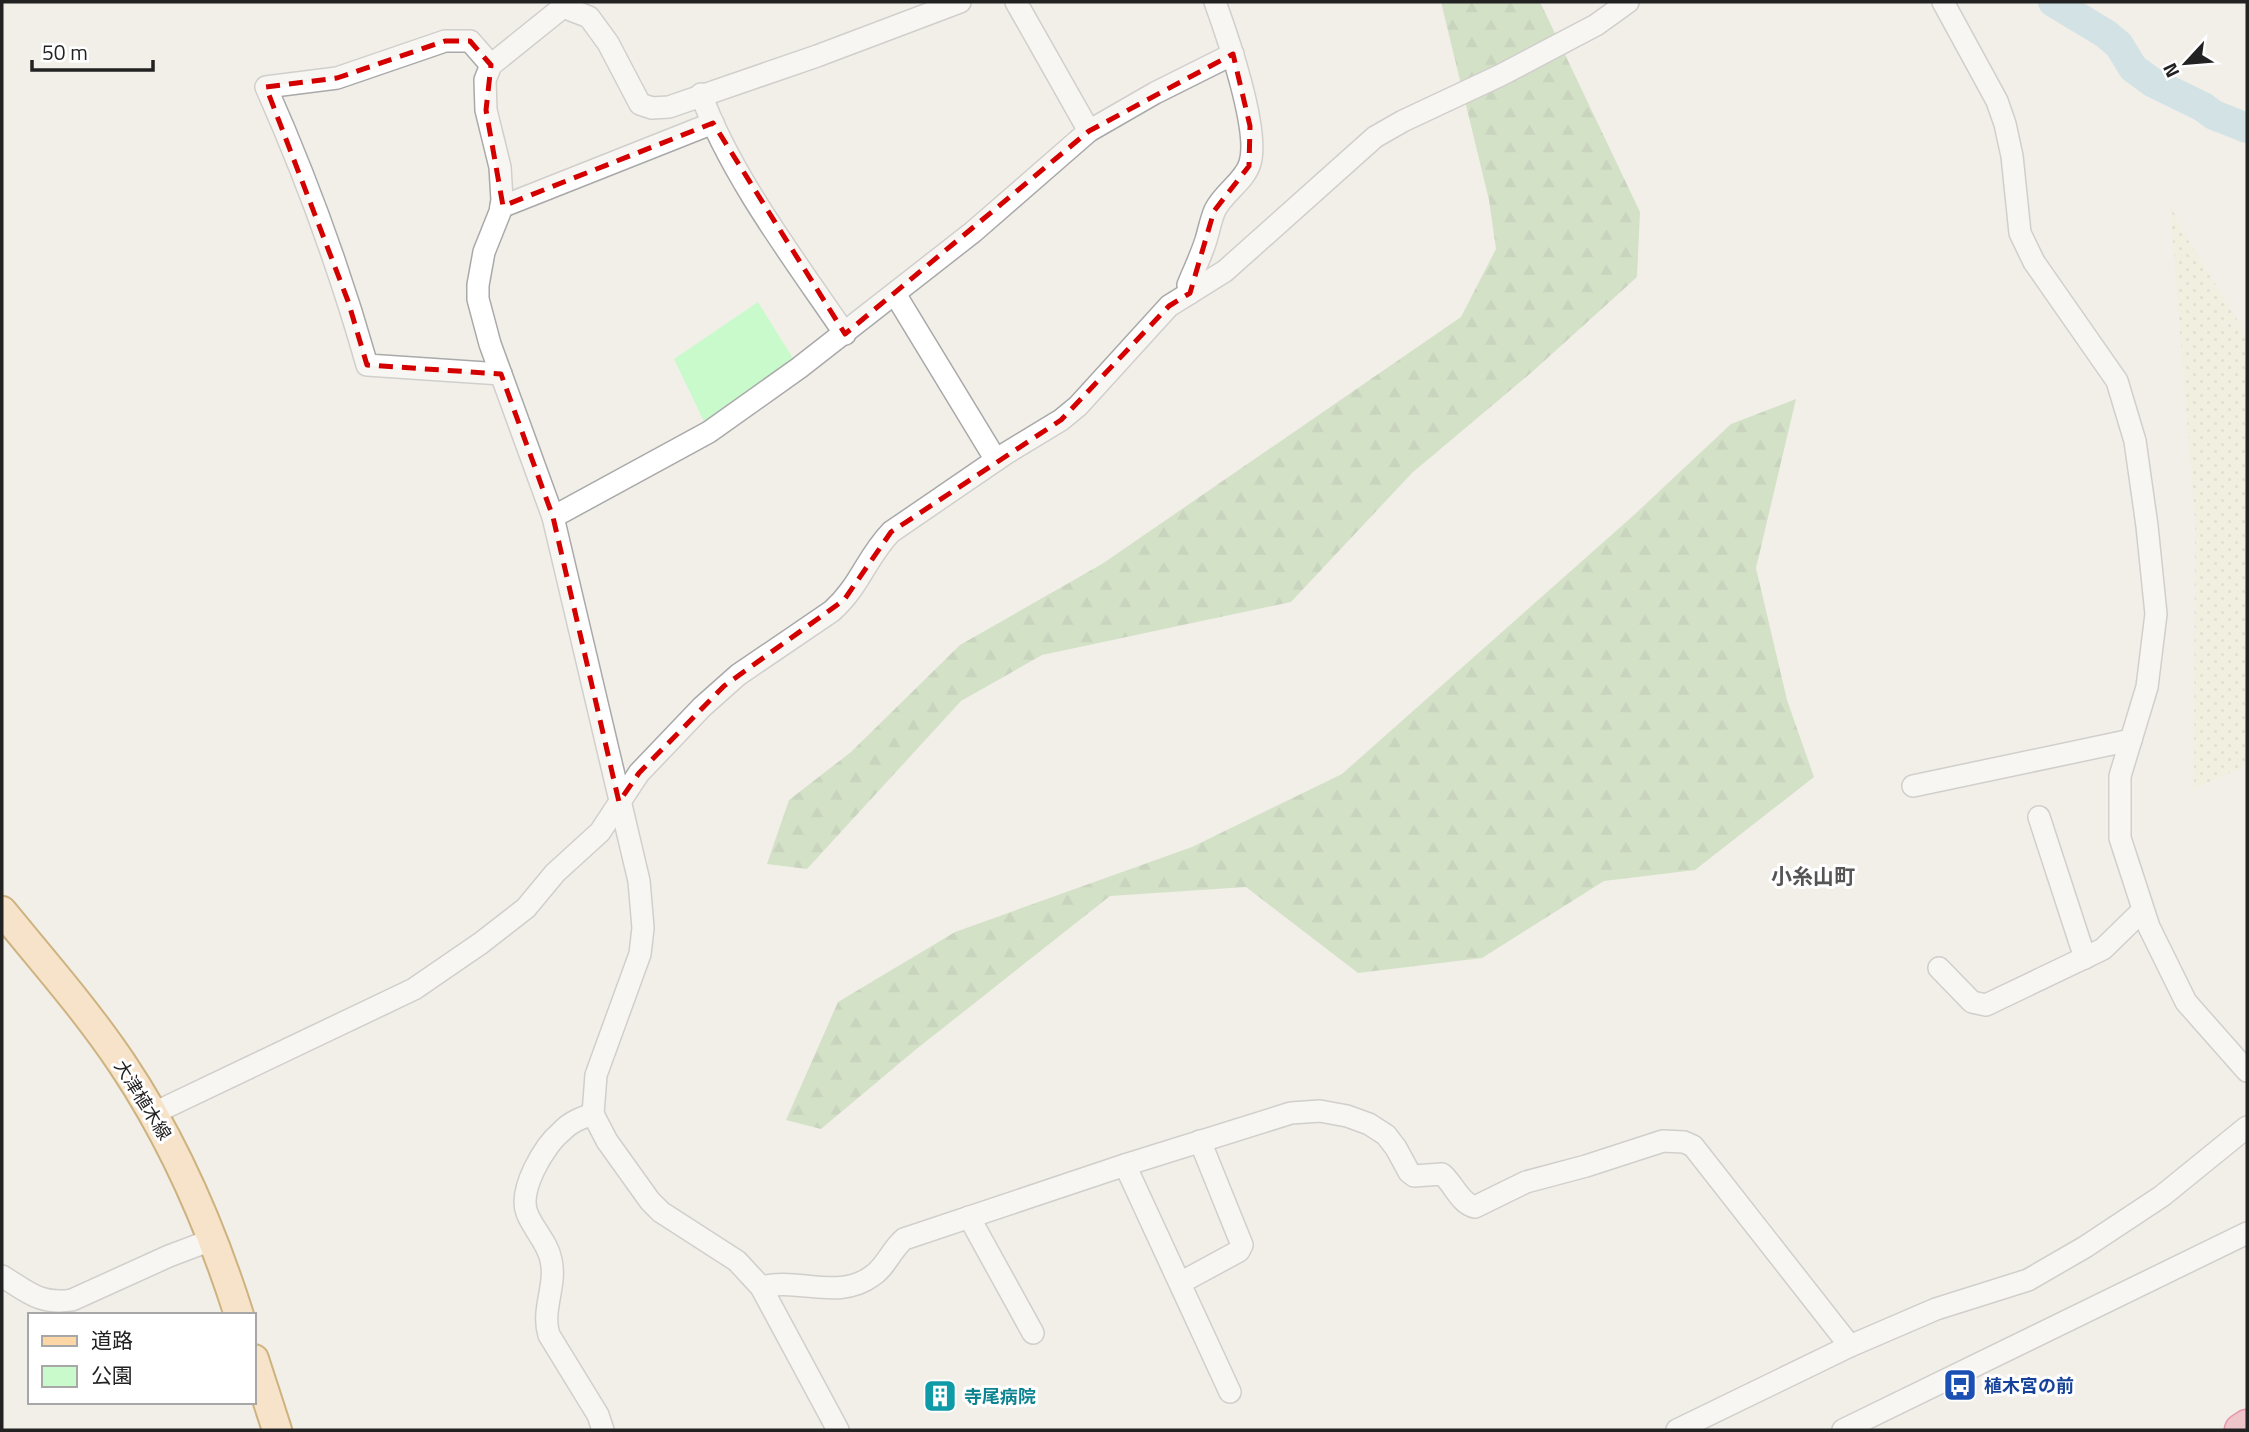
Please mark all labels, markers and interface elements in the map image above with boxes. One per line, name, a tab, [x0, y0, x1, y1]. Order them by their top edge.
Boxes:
scale bar	[32, 28, 152, 72]
north arrow	[2151, 28, 2221, 98]
text: 50 m	[42, 36, 88, 68]
text: N	[2154, 58, 2186, 83]
district label: 小糸山町	[1771, 860, 1855, 892]
street label: 大津植木線	[108, 1055, 178, 1145]
legend	[28, 1313, 256, 1404]
text: 道路	[91, 1324, 133, 1356]
text: 公園	[91, 1359, 133, 1391]
bus stop icon: 植木宮の前	[1941, 1366, 1979, 1404]
place label: 植木宮の前	[1984, 1372, 2074, 1399]
building icon: 寺尾病院	[921, 1377, 959, 1415]
place label: 寺尾病院	[964, 1383, 1036, 1410]

